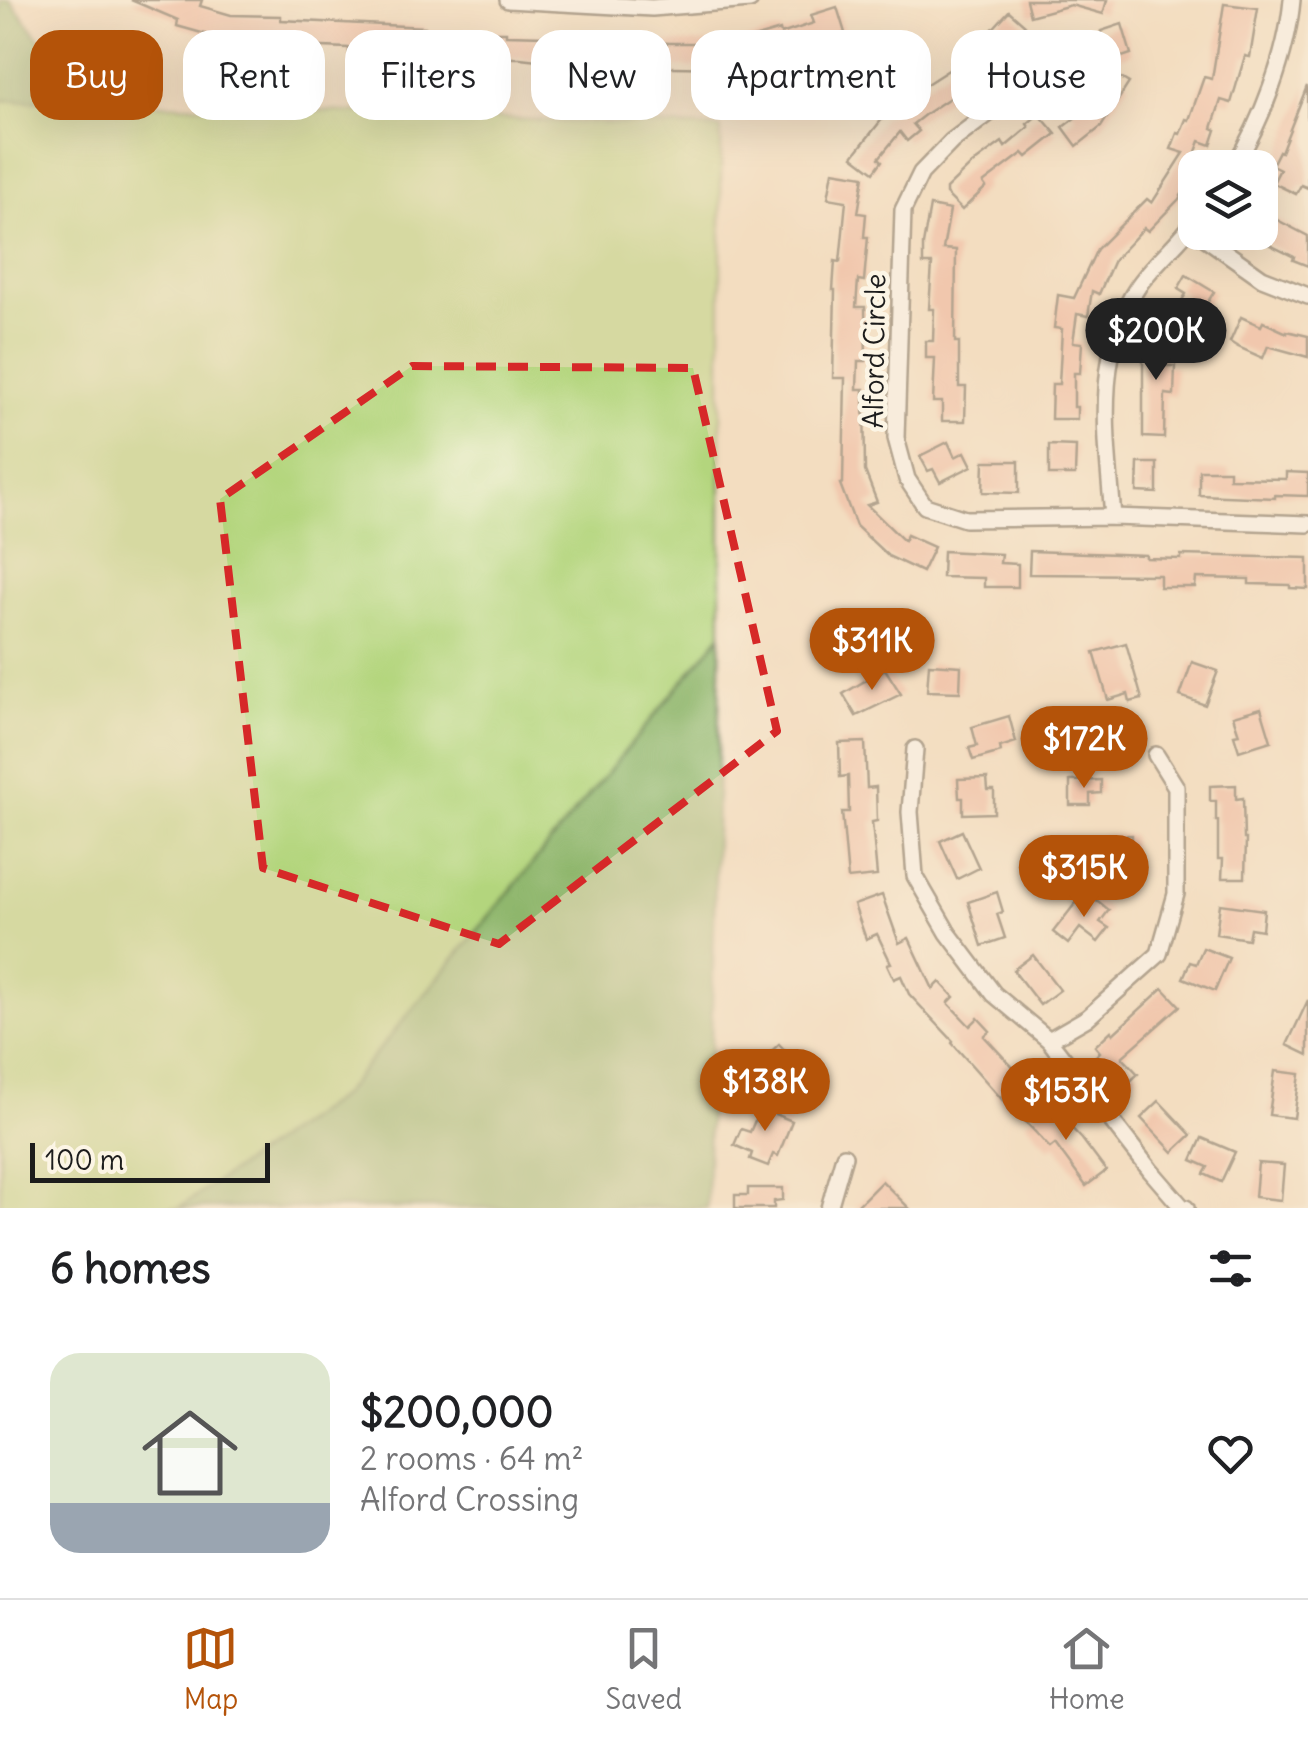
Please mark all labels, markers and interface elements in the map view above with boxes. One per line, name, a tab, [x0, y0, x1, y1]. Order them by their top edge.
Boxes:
chip: Buy	[30, 30, 163, 120]
chip: Rent	[183, 30, 325, 120]
chip: Filters	[345, 30, 511, 120]
chip: New	[531, 30, 671, 120]
chip: Apartment	[691, 30, 931, 120]
chip: House	[951, 30, 1121, 120]
map controls	[1178, 150, 1278, 250]
button: layers	[1178, 150, 1278, 250]
street label: Alford Circle	[855, 273, 893, 429]
pin: $200K	[1086, 298, 1226, 383]
text: $200K	[1107, 310, 1205, 351]
pin: $311K	[802, 608, 942, 693]
text: $311K	[832, 620, 912, 661]
pin: $172K	[1014, 706, 1154, 791]
text: $172K	[1043, 718, 1125, 759]
pin: $315K	[1014, 835, 1154, 920]
text: $315K	[1041, 847, 1127, 888]
pin: $138K	[695, 1049, 835, 1134]
pin: $153K	[996, 1058, 1136, 1143]
text: $138K	[722, 1061, 808, 1102]
text: $153K	[1023, 1070, 1109, 1111]
scale bar	[30, 1138, 270, 1182]
text: 100 m	[45, 1142, 124, 1178]
icon: filters	[1203, 1241, 1258, 1296]
text: 6 homes	[50, 1242, 211, 1294]
text: $200,000	[360, 1386, 553, 1438]
icon: home	[130, 1393, 250, 1513]
icon: heart	[1203, 1426, 1258, 1481]
text: 2 rooms · 64 m²	[360, 1438, 583, 1479]
text: Alford Crossing	[360, 1479, 579, 1520]
tab: Map	[183, 1621, 238, 1717]
tab: Saved	[605, 1621, 682, 1717]
tab: Home	[1049, 1621, 1125, 1717]

